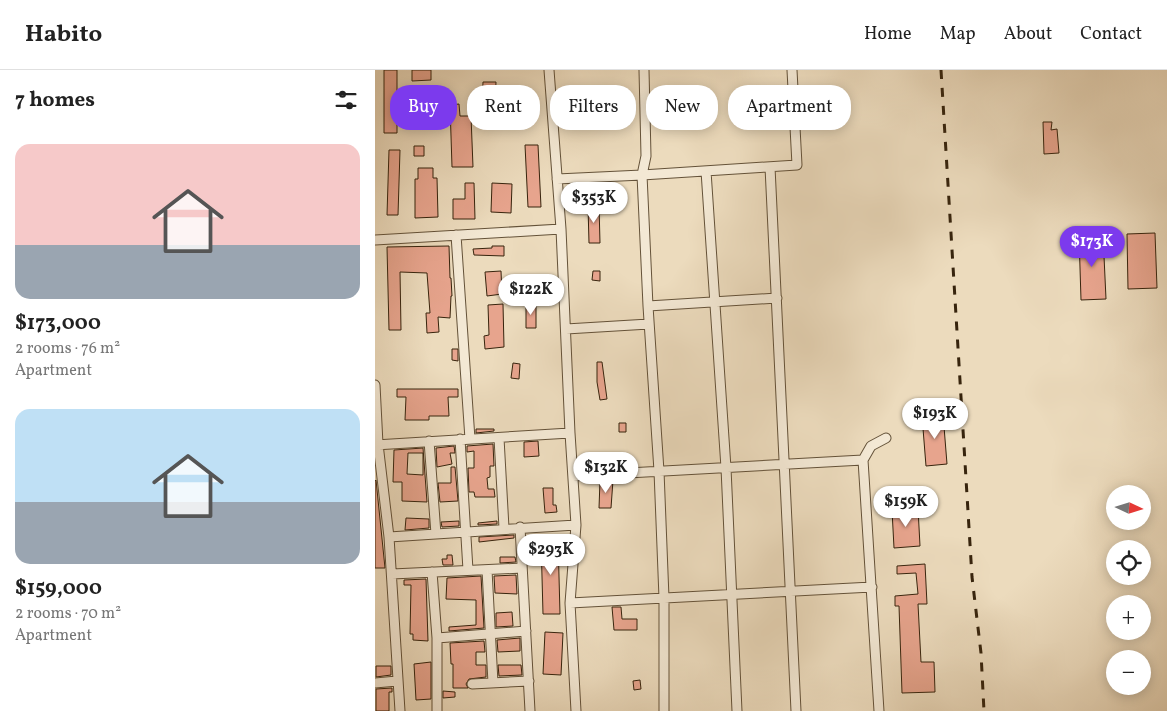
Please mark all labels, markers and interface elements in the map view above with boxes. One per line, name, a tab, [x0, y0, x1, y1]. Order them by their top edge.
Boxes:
text: Habito	[25, 18, 102, 52]
text: Home	[864, 22, 912, 47]
text: Map	[940, 22, 976, 47]
text: About	[1004, 22, 1052, 47]
text: Contact	[1080, 22, 1142, 47]
chip: Buy	[390, 85, 457, 130]
chip: Rent	[467, 85, 540, 130]
chip: Filters	[550, 85, 636, 130]
chip: New	[646, 85, 718, 130]
chip: Apartment	[728, 85, 851, 130]
text: 7 homes	[15, 86, 95, 115]
icon: filters	[332, 86, 360, 114]
icon: home	[143, 176, 233, 266]
pin: $353K	[559, 182, 629, 224]
text: $353K	[572, 187, 616, 209]
pin: $173K	[1057, 226, 1127, 268]
text: $173K	[1071, 231, 1113, 253]
pin: $122K	[496, 274, 566, 316]
text: $122K	[509, 279, 553, 301]
text: $173,000	[15, 309, 101, 338]
text: 2 rooms · 76 m²	[15, 338, 120, 360]
text: Apartment	[15, 360, 92, 382]
pin: $193K	[900, 398, 970, 440]
text: $193K	[913, 403, 957, 425]
icon: home	[143, 441, 233, 531]
pin: $132K	[571, 452, 641, 494]
text: $132K	[584, 457, 628, 479]
north arrow	[1106, 485, 1151, 530]
map controls	[1106, 485, 1151, 695]
pin: $159K	[871, 486, 941, 528]
text: $159K	[884, 491, 928, 513]
pin: $293K	[516, 534, 586, 576]
text: $293K	[528, 539, 574, 561]
button: locate	[1106, 540, 1151, 585]
text: $159,000	[15, 574, 102, 603]
button: +	[1106, 595, 1151, 640]
text: 2 rooms · 70 m²	[15, 603, 121, 625]
text: Apartment	[15, 625, 92, 647]
button: −	[1106, 650, 1151, 695]

